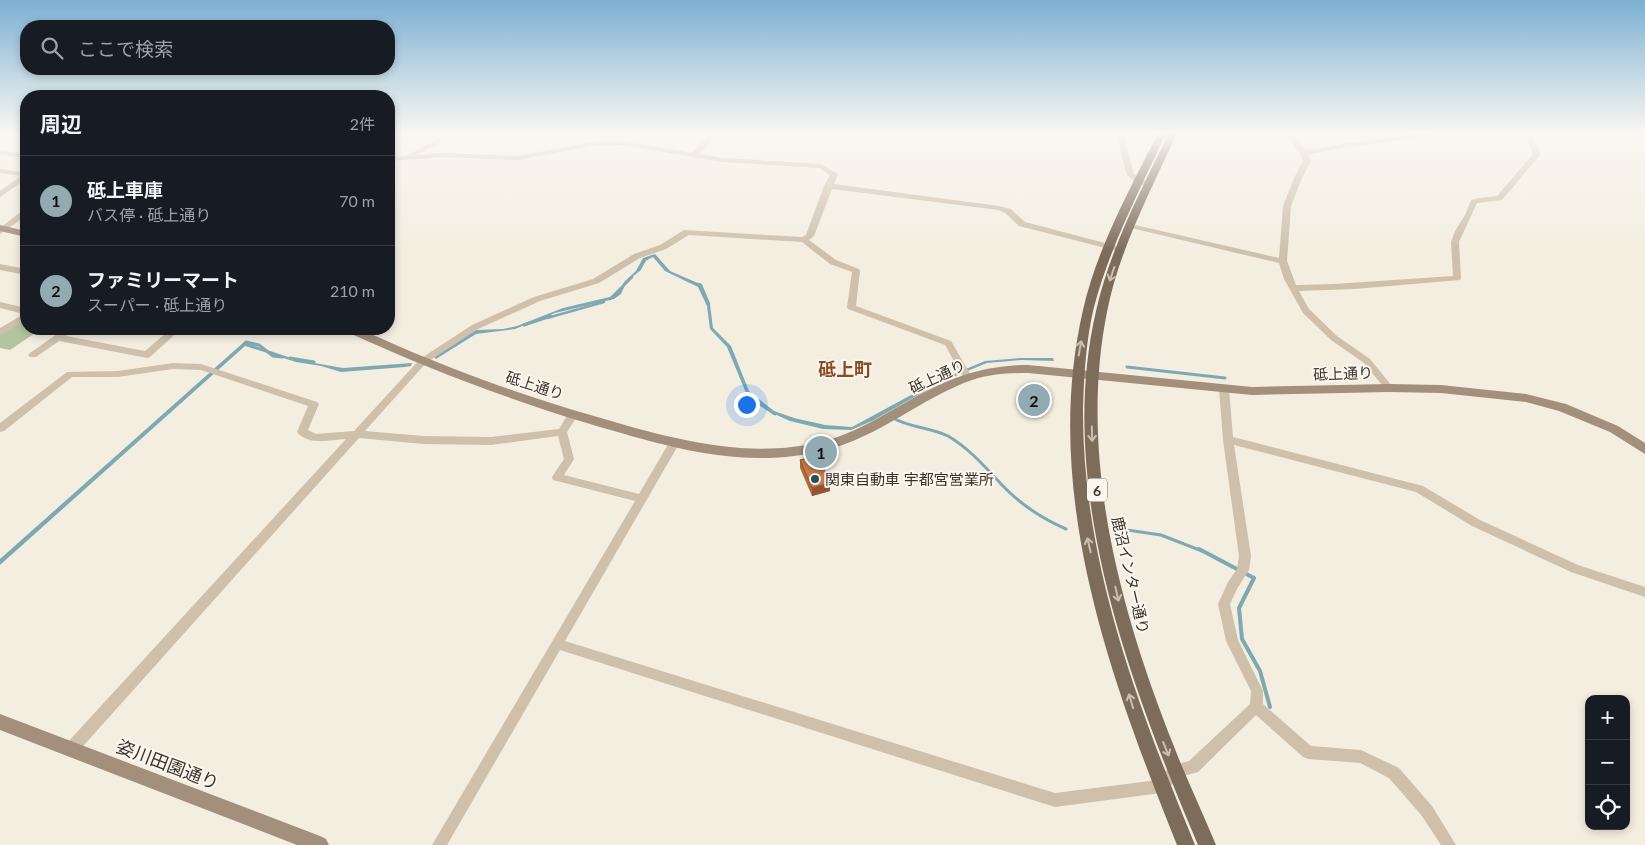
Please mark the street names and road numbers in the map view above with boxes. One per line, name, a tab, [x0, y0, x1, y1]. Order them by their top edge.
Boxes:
street label: 砥上通り	[906, 355, 968, 397]
street label: 砥上通り	[1313, 363, 1373, 383]
street label: 砥上通り	[504, 367, 566, 403]
road number: 6	[1087, 478, 1107, 502]
street label: 鹿沼インター通り	[1109, 515, 1153, 635]
street label: 姿川田園通り	[114, 734, 222, 794]

